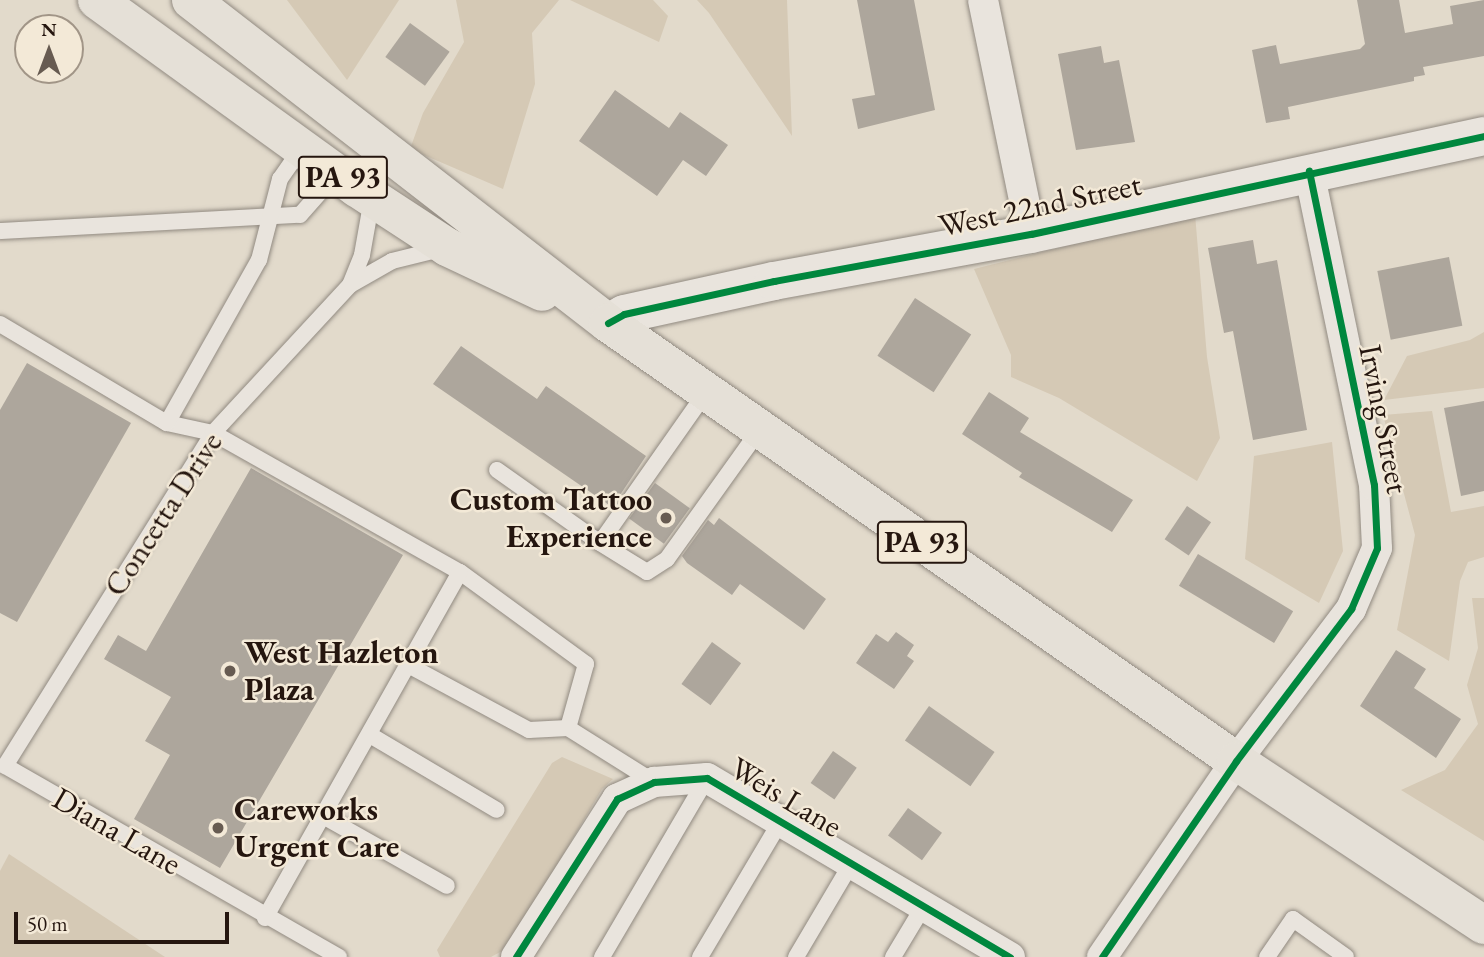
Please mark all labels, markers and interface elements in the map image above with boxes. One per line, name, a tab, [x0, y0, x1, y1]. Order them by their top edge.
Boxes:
north arrow	[14, 14, 84, 84]
text: N	[41, 17, 57, 42]
road number: PA 93	[298, 150, 388, 204]
street label: West 22nd Street	[935, 165, 1145, 245]
street label: Irving Street	[1351, 341, 1417, 497]
street label: Concetta Drive	[96, 425, 230, 603]
place label: Custom Tattoo Experience	[450, 481, 652, 556]
marker: Custom Tattoo Experience	[658, 510, 674, 526]
road number: PA 93	[876, 516, 968, 568]
place label: West Hazleton Plaza	[244, 634, 439, 709]
marker: West Hazleton Plaza	[222, 663, 238, 679]
street label: Weis Lane	[723, 749, 849, 845]
street label: Diana Lane	[46, 779, 188, 883]
place label: Careworks Urgent Care	[234, 791, 399, 866]
marker: Careworks Urgent Care	[208, 818, 228, 838]
scale bar	[18, 898, 233, 942]
text: 50 m	[27, 910, 68, 937]

